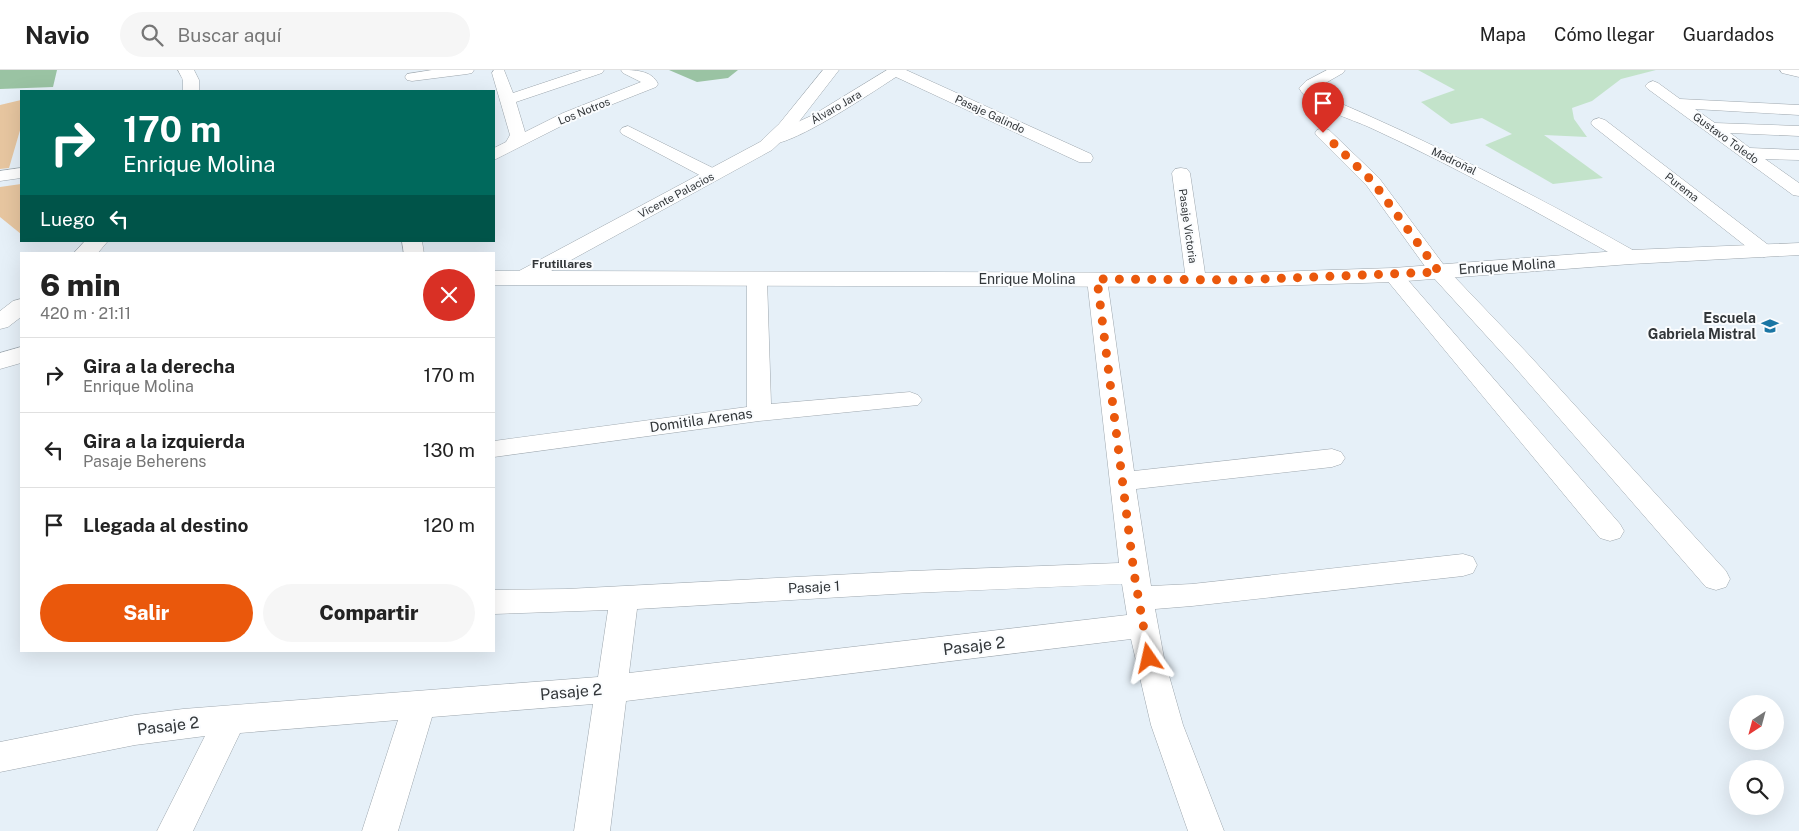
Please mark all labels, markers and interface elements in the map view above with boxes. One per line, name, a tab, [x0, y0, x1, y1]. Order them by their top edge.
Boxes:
search box	[120, 12, 470, 57]
text: Navio	[25, 21, 90, 49]
icon: search	[138, 21, 166, 49]
text: Buscar aquí	[178, 24, 281, 46]
text: Mapa	[1480, 24, 1526, 45]
text: Cómo llegar	[1554, 24, 1655, 45]
text: Guardados	[1683, 24, 1774, 45]
pin	[1302, 82, 1344, 133]
street label: Álvaro Jara	[808, 87, 863, 126]
icon: arrive	[1309, 89, 1337, 117]
street label: Pasaje Galindo	[953, 93, 1027, 135]
street label: Los Notros	[556, 95, 612, 127]
text: 170 m	[123, 109, 221, 150]
icon: right	[40, 110, 105, 175]
street label: Gustavo Toledo	[1691, 110, 1761, 166]
street label: Madroñal	[1430, 145, 1478, 177]
text: Enrique Molina	[123, 151, 275, 177]
street label: Vicente Palacios	[636, 170, 716, 220]
street label: Purema	[1663, 170, 1701, 204]
street label: Pasaje Victoria	[1177, 188, 1199, 264]
icon: left	[105, 205, 133, 233]
text: Luego	[40, 208, 95, 230]
street label: Enrique Molina	[1458, 255, 1556, 277]
district label: Frutillares	[532, 257, 592, 271]
text: 6 min	[40, 267, 120, 303]
button: close	[423, 269, 475, 321]
street label: Enrique Molina	[979, 271, 1075, 287]
text: 420 m · 21:11	[40, 304, 131, 323]
place label: Escuela Gabriela Mistral	[1648, 310, 1756, 342]
school or university icon: Escuela Gabriela Mistral	[1760, 316, 1780, 336]
text: Gira a la derecha	[83, 355, 235, 377]
icon: right	[40, 361, 68, 389]
text: 170 m	[424, 364, 475, 386]
text: Enrique Molina	[83, 377, 194, 396]
street label: Domitila Arenas	[649, 405, 753, 435]
text: Gira a la izquierda	[83, 430, 245, 452]
icon: left	[40, 436, 68, 464]
text: 130 m	[423, 439, 475, 461]
text: Pasaje Beherens	[83, 452, 206, 471]
icon: arrive	[40, 511, 68, 539]
text: Llegada al destino	[83, 514, 248, 536]
text: 120 m	[423, 514, 475, 536]
street label: Pasaje 1	[788, 578, 840, 596]
button: Salir	[40, 584, 253, 642]
button: Compartir	[263, 584, 475, 642]
position arrow	[1122, 631, 1174, 683]
street label: Pasaje 2	[942, 633, 1006, 659]
street label: Pasaje 2	[539, 680, 603, 704]
north arrow	[1729, 695, 1784, 750]
map controls	[1729, 695, 1784, 815]
street label: Pasaje 2	[136, 713, 200, 739]
button: search	[1729, 760, 1784, 815]

